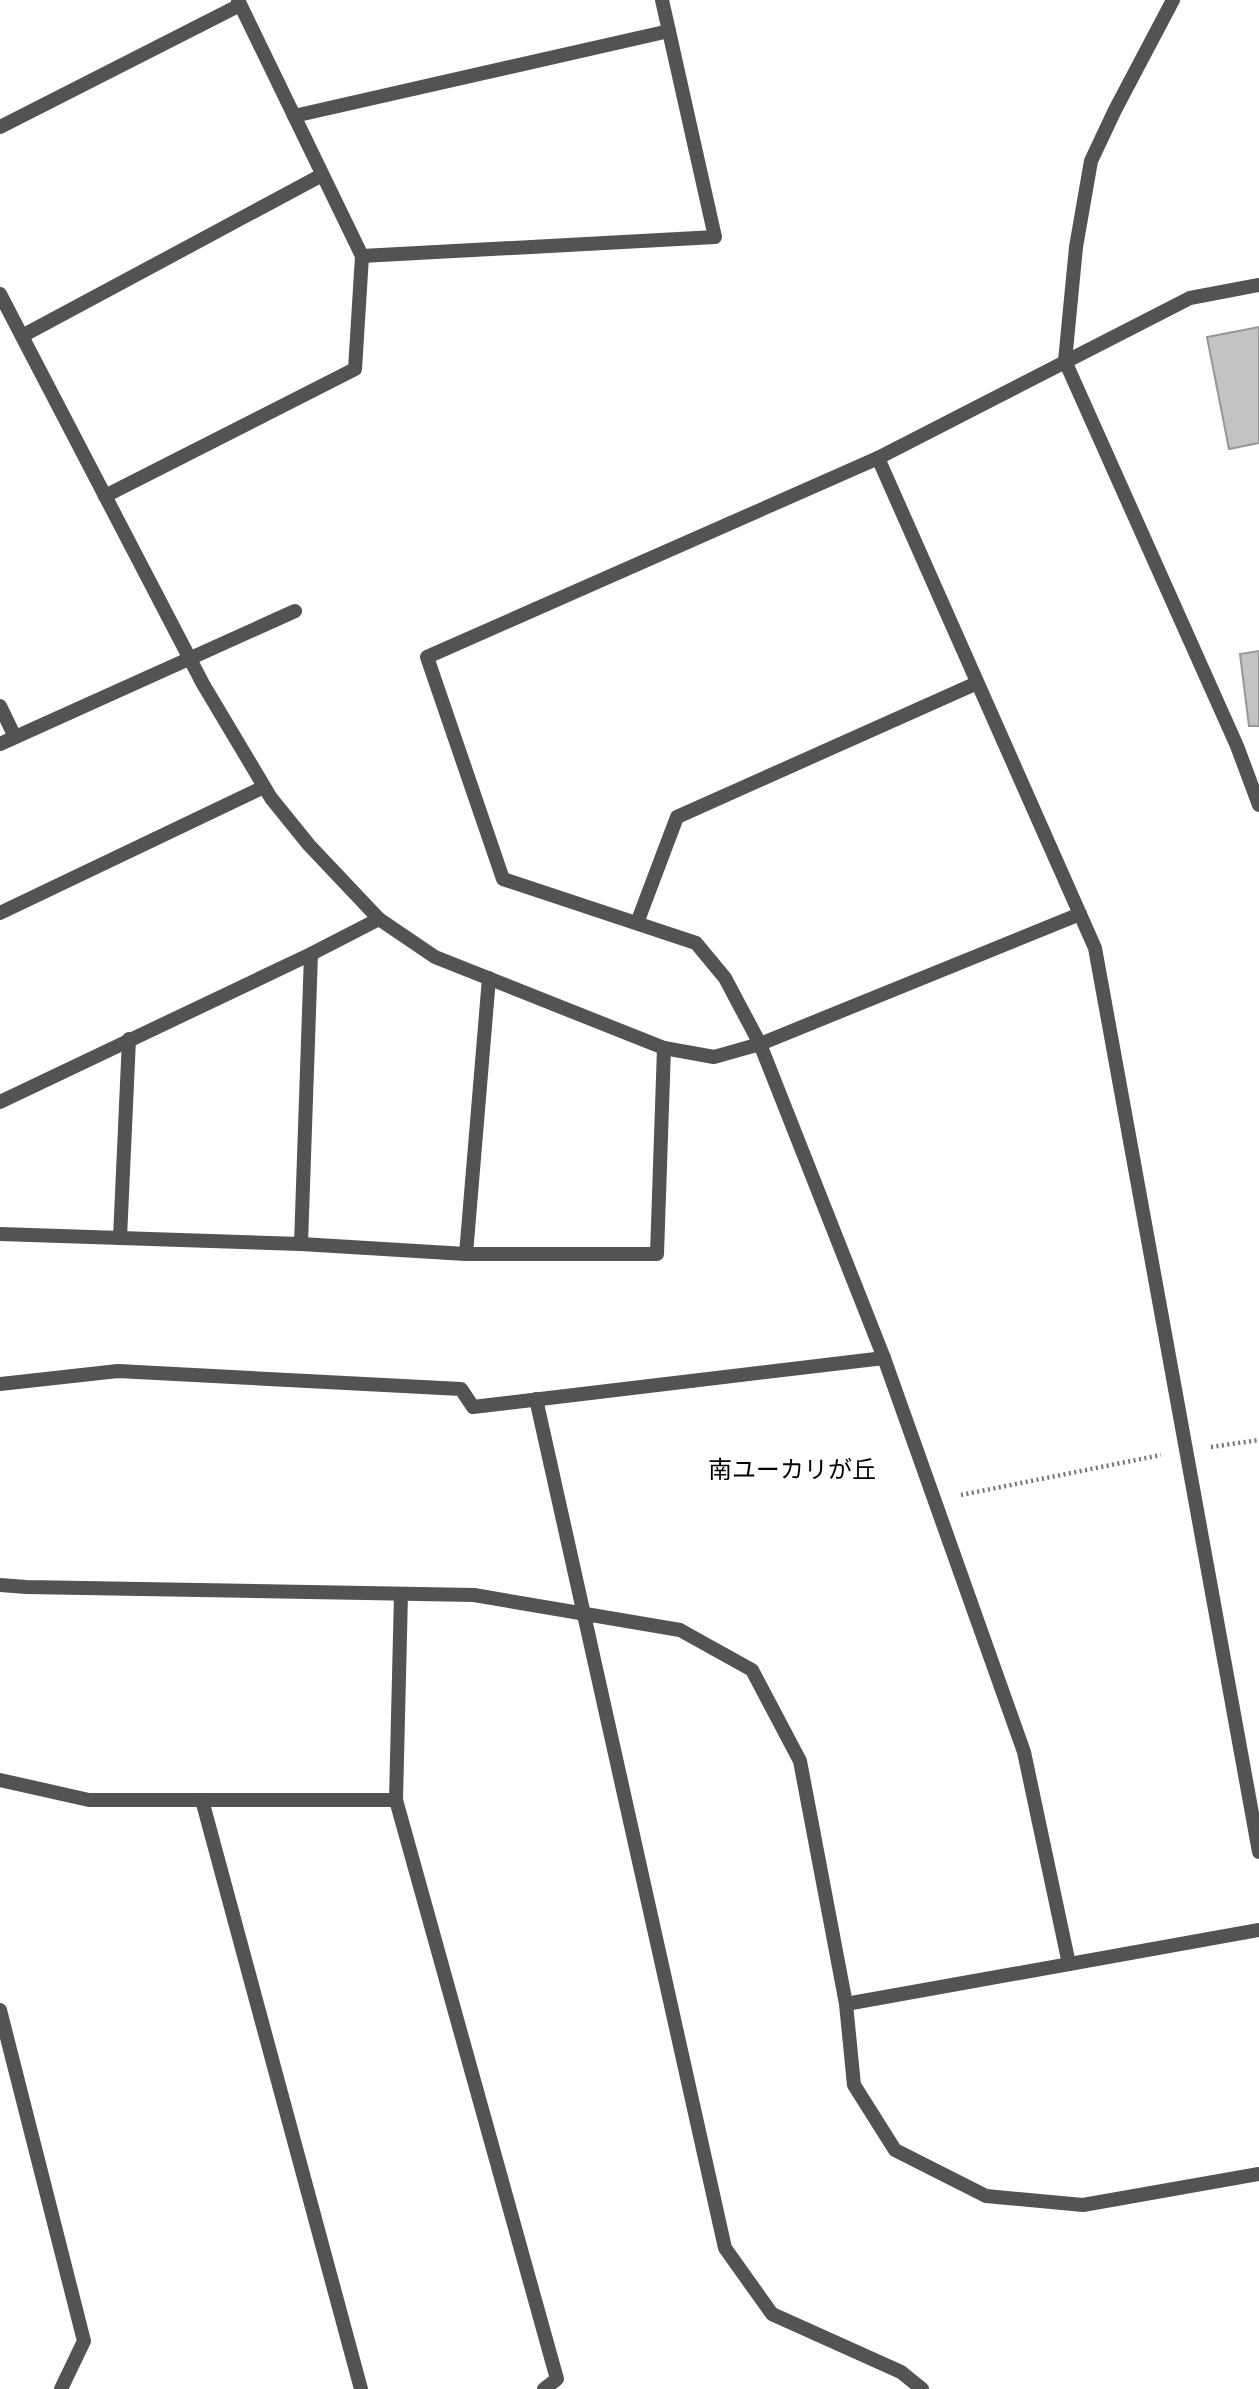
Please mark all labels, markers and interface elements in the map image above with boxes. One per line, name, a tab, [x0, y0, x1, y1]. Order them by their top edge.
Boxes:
district label: 南ユーカリが丘	[708, 1455, 876, 1484]

